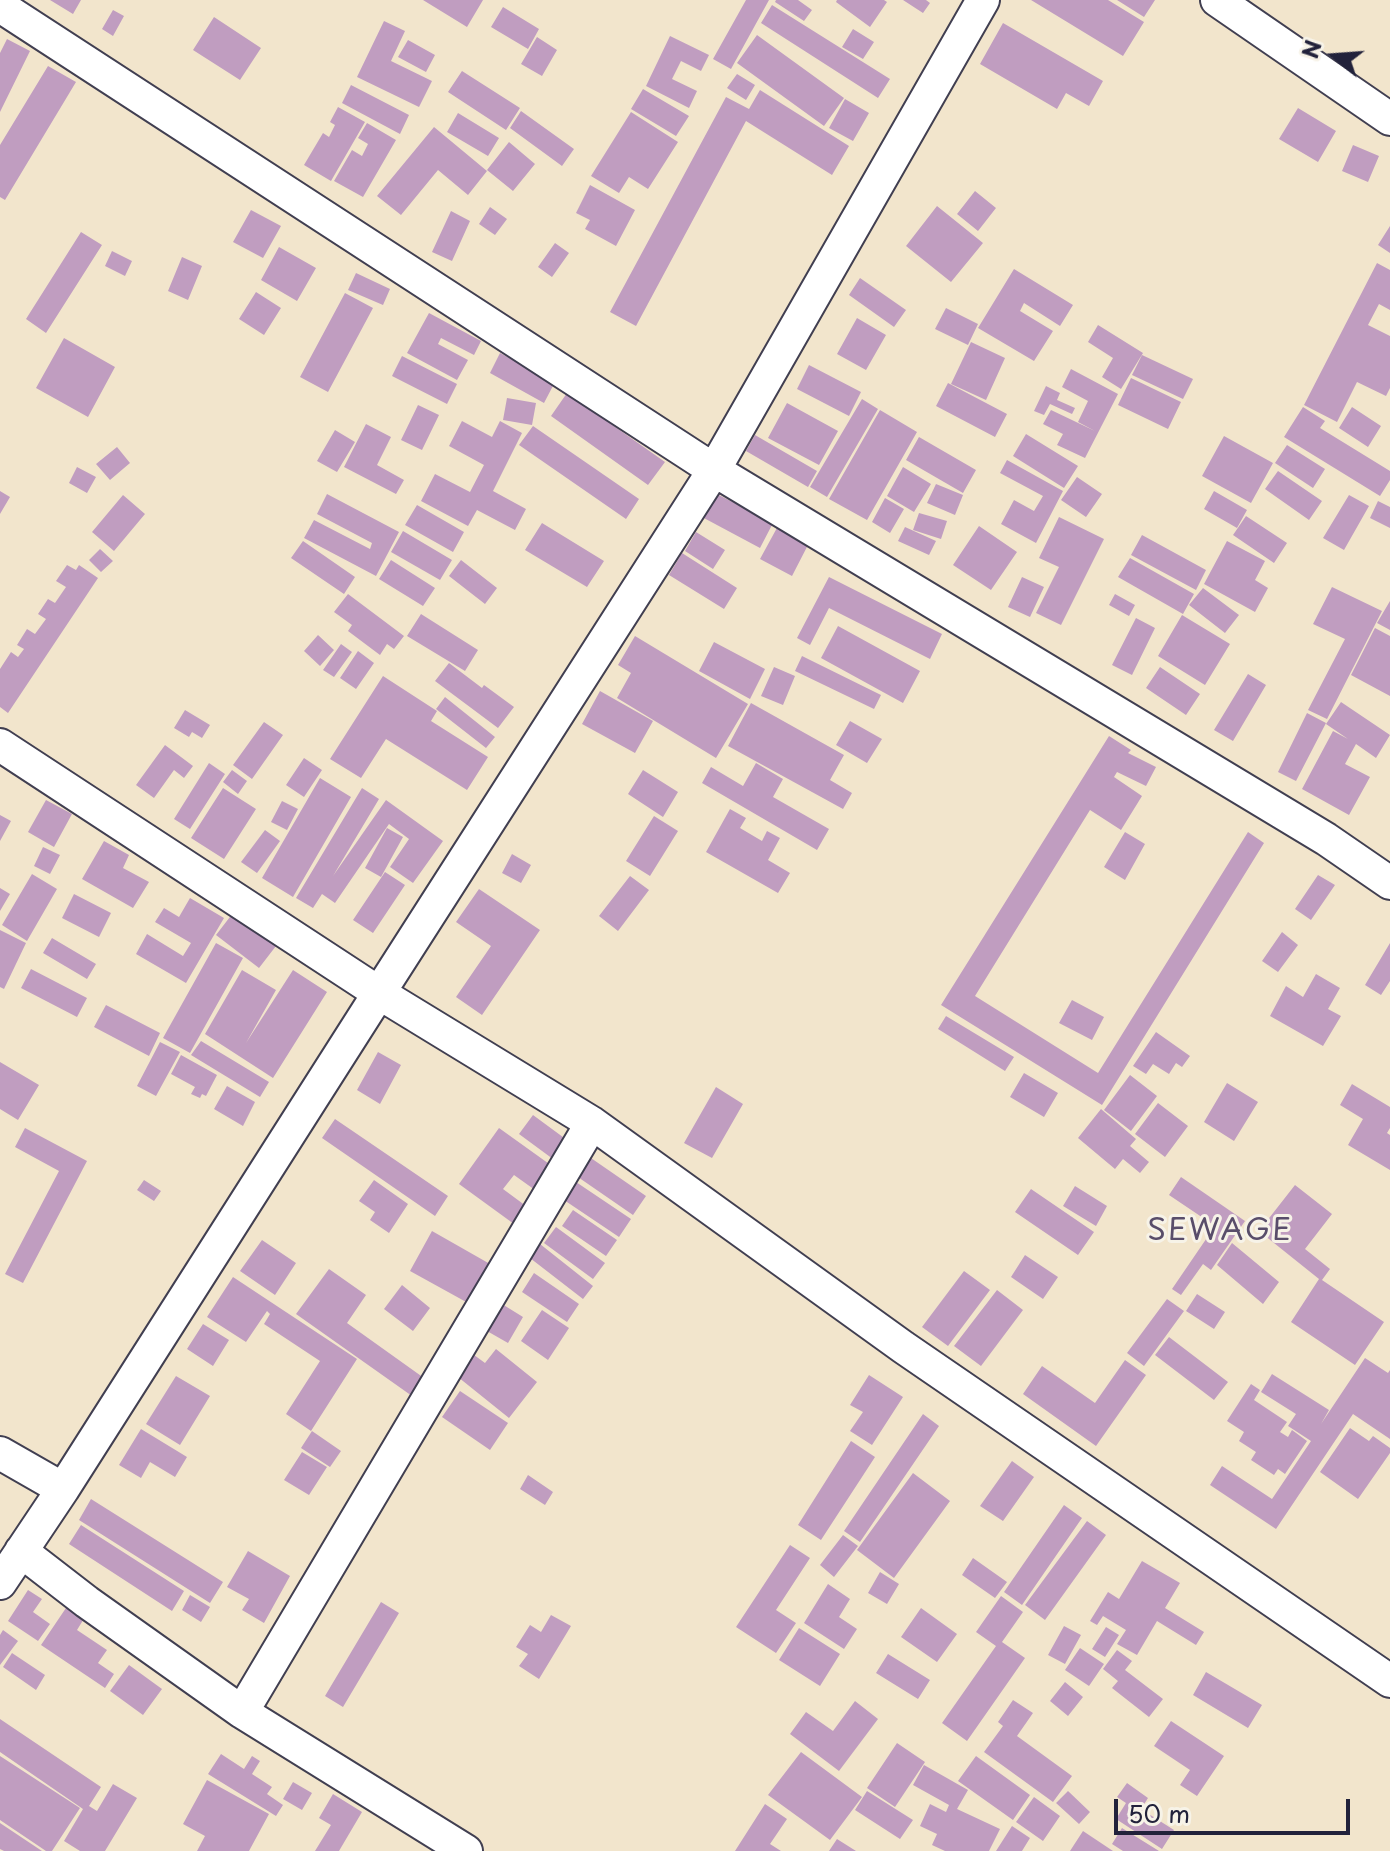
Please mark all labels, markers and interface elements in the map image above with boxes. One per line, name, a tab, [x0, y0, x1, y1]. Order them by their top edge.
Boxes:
north arrow	[1294, 16, 1374, 96]
text: N	[1292, 36, 1329, 62]
district label: SEWAGE	[1146, 1214, 1294, 1250]
scale bar	[1118, 1783, 1354, 1833]
text: 50 m	[1128, 1795, 1190, 1831]

